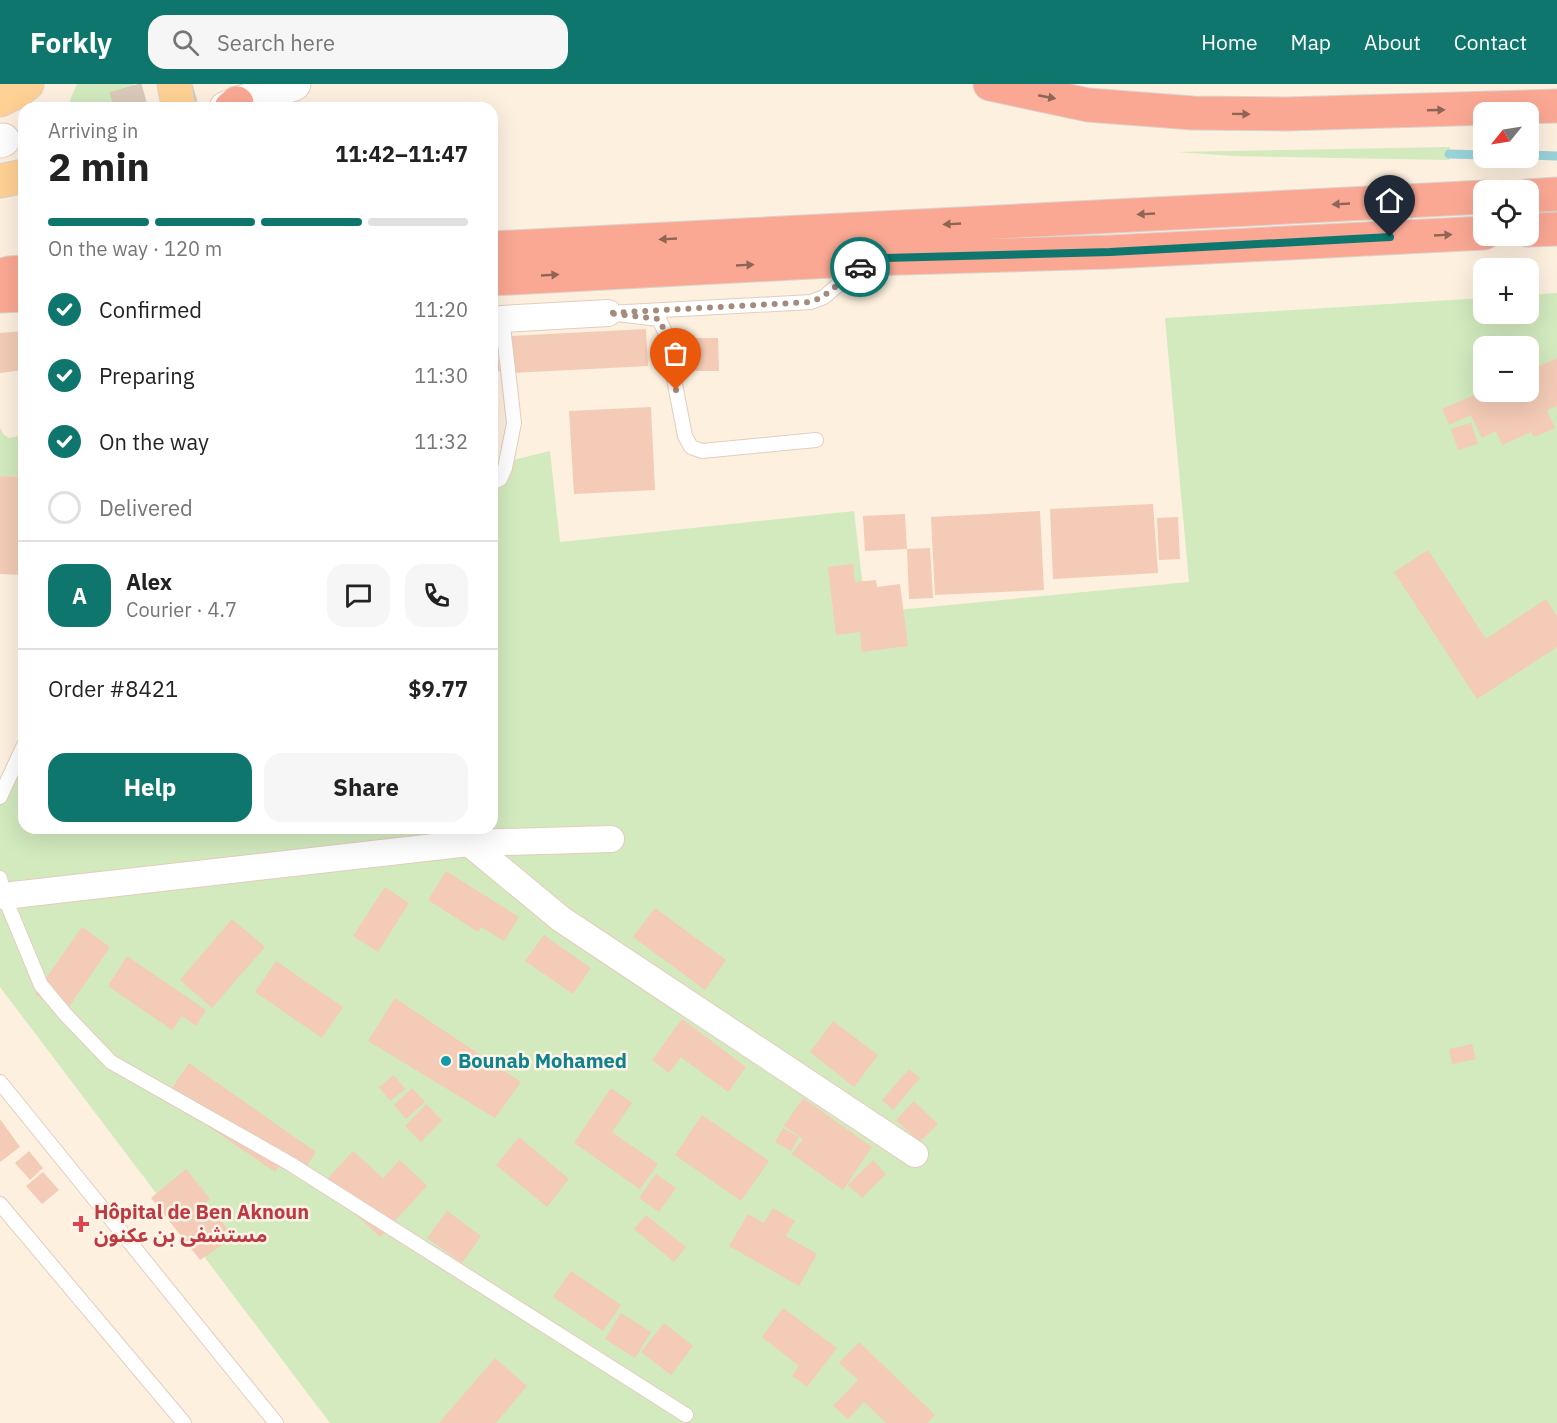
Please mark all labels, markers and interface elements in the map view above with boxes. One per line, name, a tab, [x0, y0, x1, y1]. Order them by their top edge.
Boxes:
search box	[148, 15, 568, 69]
text: Forkly	[30, 24, 112, 61]
icon: search	[169, 26, 202, 59]
text: Search here	[217, 28, 335, 57]
text: Home	[1201, 28, 1258, 56]
text: Map	[1291, 28, 1331, 56]
text: About	[1364, 28, 1421, 56]
text: Contact	[1454, 28, 1527, 56]
one-way arrow	[1038, 93, 1057, 102]
north arrow	[1473, 102, 1539, 168]
map controls	[1473, 102, 1539, 402]
one-way arrow	[1426, 105, 1445, 114]
one-way arrow	[1231, 109, 1250, 119]
text: Arriving in	[48, 117, 138, 144]
text: 11:42–11:47	[335, 139, 468, 168]
text: 2 min	[48, 141, 150, 192]
pin	[1364, 175, 1415, 237]
button: locate	[1473, 180, 1539, 246]
icon: home	[1373, 184, 1406, 217]
one-way arrow	[1332, 199, 1351, 208]
one-way arrow	[1137, 210, 1156, 219]
one-way arrow	[942, 220, 961, 229]
one-way arrow	[1434, 230, 1453, 239]
text: On the way · 120 m	[48, 235, 222, 262]
one-way arrow	[658, 235, 677, 244]
courier	[830, 237, 890, 297]
icon: car	[844, 251, 877, 284]
button: +	[1473, 258, 1539, 324]
one-way arrow	[736, 260, 755, 269]
one-way arrow	[541, 271, 560, 280]
icon: check	[48, 293, 81, 326]
text: Confirmed	[99, 295, 202, 324]
text: 11:20	[414, 296, 468, 323]
pin	[650, 328, 701, 390]
button: −	[1473, 336, 1539, 402]
icon: bag	[659, 337, 692, 370]
icon: check	[48, 359, 81, 392]
text: Preparing	[99, 361, 194, 390]
text: 11:30	[414, 362, 468, 389]
icon: check	[48, 425, 81, 458]
text: On the way	[99, 427, 209, 456]
text: 11:32	[414, 428, 468, 455]
text: Delivered	[99, 493, 193, 522]
button: chat	[327, 564, 390, 627]
button: phone	[405, 564, 468, 627]
text: Alex	[126, 567, 172, 596]
text: A	[72, 581, 87, 610]
text: Courier · 4.7	[126, 596, 237, 623]
text: Order #8421	[48, 674, 178, 703]
text: $9.77	[408, 674, 468, 703]
button: Help	[48, 753, 252, 822]
button: Share	[264, 753, 468, 822]
place label: Bounab Mohamed	[458, 1047, 627, 1074]
marker: Bounab Mohamed	[439, 1054, 453, 1068]
place label: Hôpital de Ben Aknoun مستشفى بن عكنون	[94, 1198, 309, 1248]
marker: Hôpital de Ben Aknoun مستشفى بن عكنون	[72, 1215, 90, 1233]

